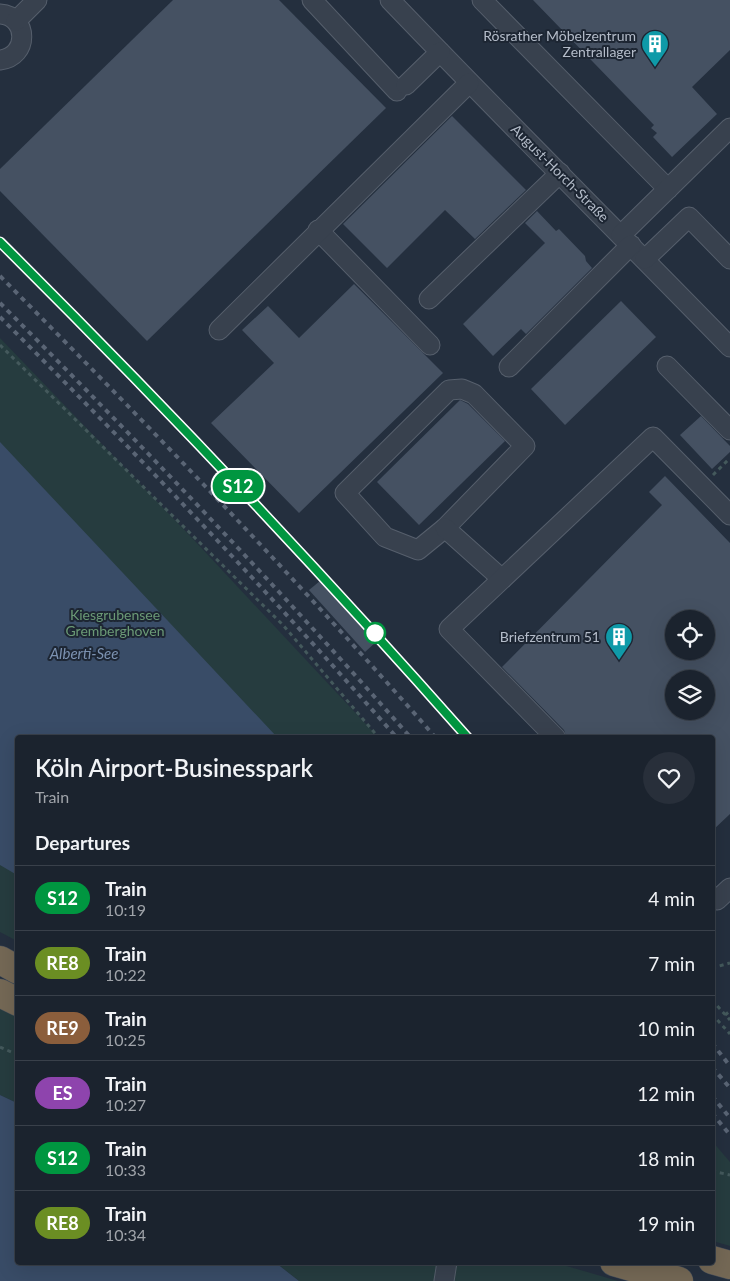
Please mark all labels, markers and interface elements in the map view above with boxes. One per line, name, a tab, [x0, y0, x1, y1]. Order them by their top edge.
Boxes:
place label: Rösrather Möbelzentrum Zentrallager	[483, 27, 636, 60]
building icon: Rösrather Möbelzentrum Zentrallager	[640, 29, 670, 68]
street label: August-Horch-Straße	[508, 120, 613, 225]
line badge: S12	[209, 470, 267, 502]
text: S12	[223, 475, 253, 497]
park label: Kiesgrubensee Gremberghoven	[65, 606, 165, 639]
map controls	[665, 610, 715, 720]
button: locate	[665, 610, 715, 660]
unlabelled marker	[364, 622, 386, 644]
building icon: Briefzentrum 51	[604, 622, 634, 661]
place label: Briefzentrum 51	[500, 628, 600, 645]
water label: Alberti-See	[49, 644, 118, 662]
button: layers	[665, 670, 715, 720]
button: heart	[643, 752, 695, 804]
text: Köln Airport-Businesspark	[35, 753, 313, 782]
text: Train	[35, 787, 69, 806]
text: Departures	[35, 831, 130, 854]
text: Train	[105, 877, 147, 900]
text: S12	[47, 887, 78, 909]
text: 4 min	[648, 887, 695, 910]
text: 10:19	[105, 900, 146, 919]
text: Train	[105, 942, 147, 965]
text: RE8	[46, 952, 79, 974]
text: 7 min	[648, 952, 695, 975]
text: 10:22	[105, 965, 146, 984]
text: Train	[105, 1007, 147, 1030]
text: RE9	[46, 1017, 79, 1039]
text: 10 min	[637, 1017, 695, 1040]
text: 10:25	[105, 1030, 146, 1049]
text: Train	[105, 1072, 147, 1095]
text: ES	[52, 1082, 73, 1104]
text: 12 min	[637, 1082, 695, 1105]
text: 10:27	[105, 1095, 146, 1114]
text: Train	[105, 1137, 147, 1160]
text: S12	[47, 1147, 78, 1169]
text: 18 min	[637, 1147, 695, 1170]
text: 10:33	[105, 1160, 146, 1179]
text: Train	[105, 1202, 147, 1225]
text: RE8	[46, 1212, 79, 1234]
text: 19 min	[637, 1212, 695, 1235]
text: 10:34	[105, 1225, 146, 1244]

